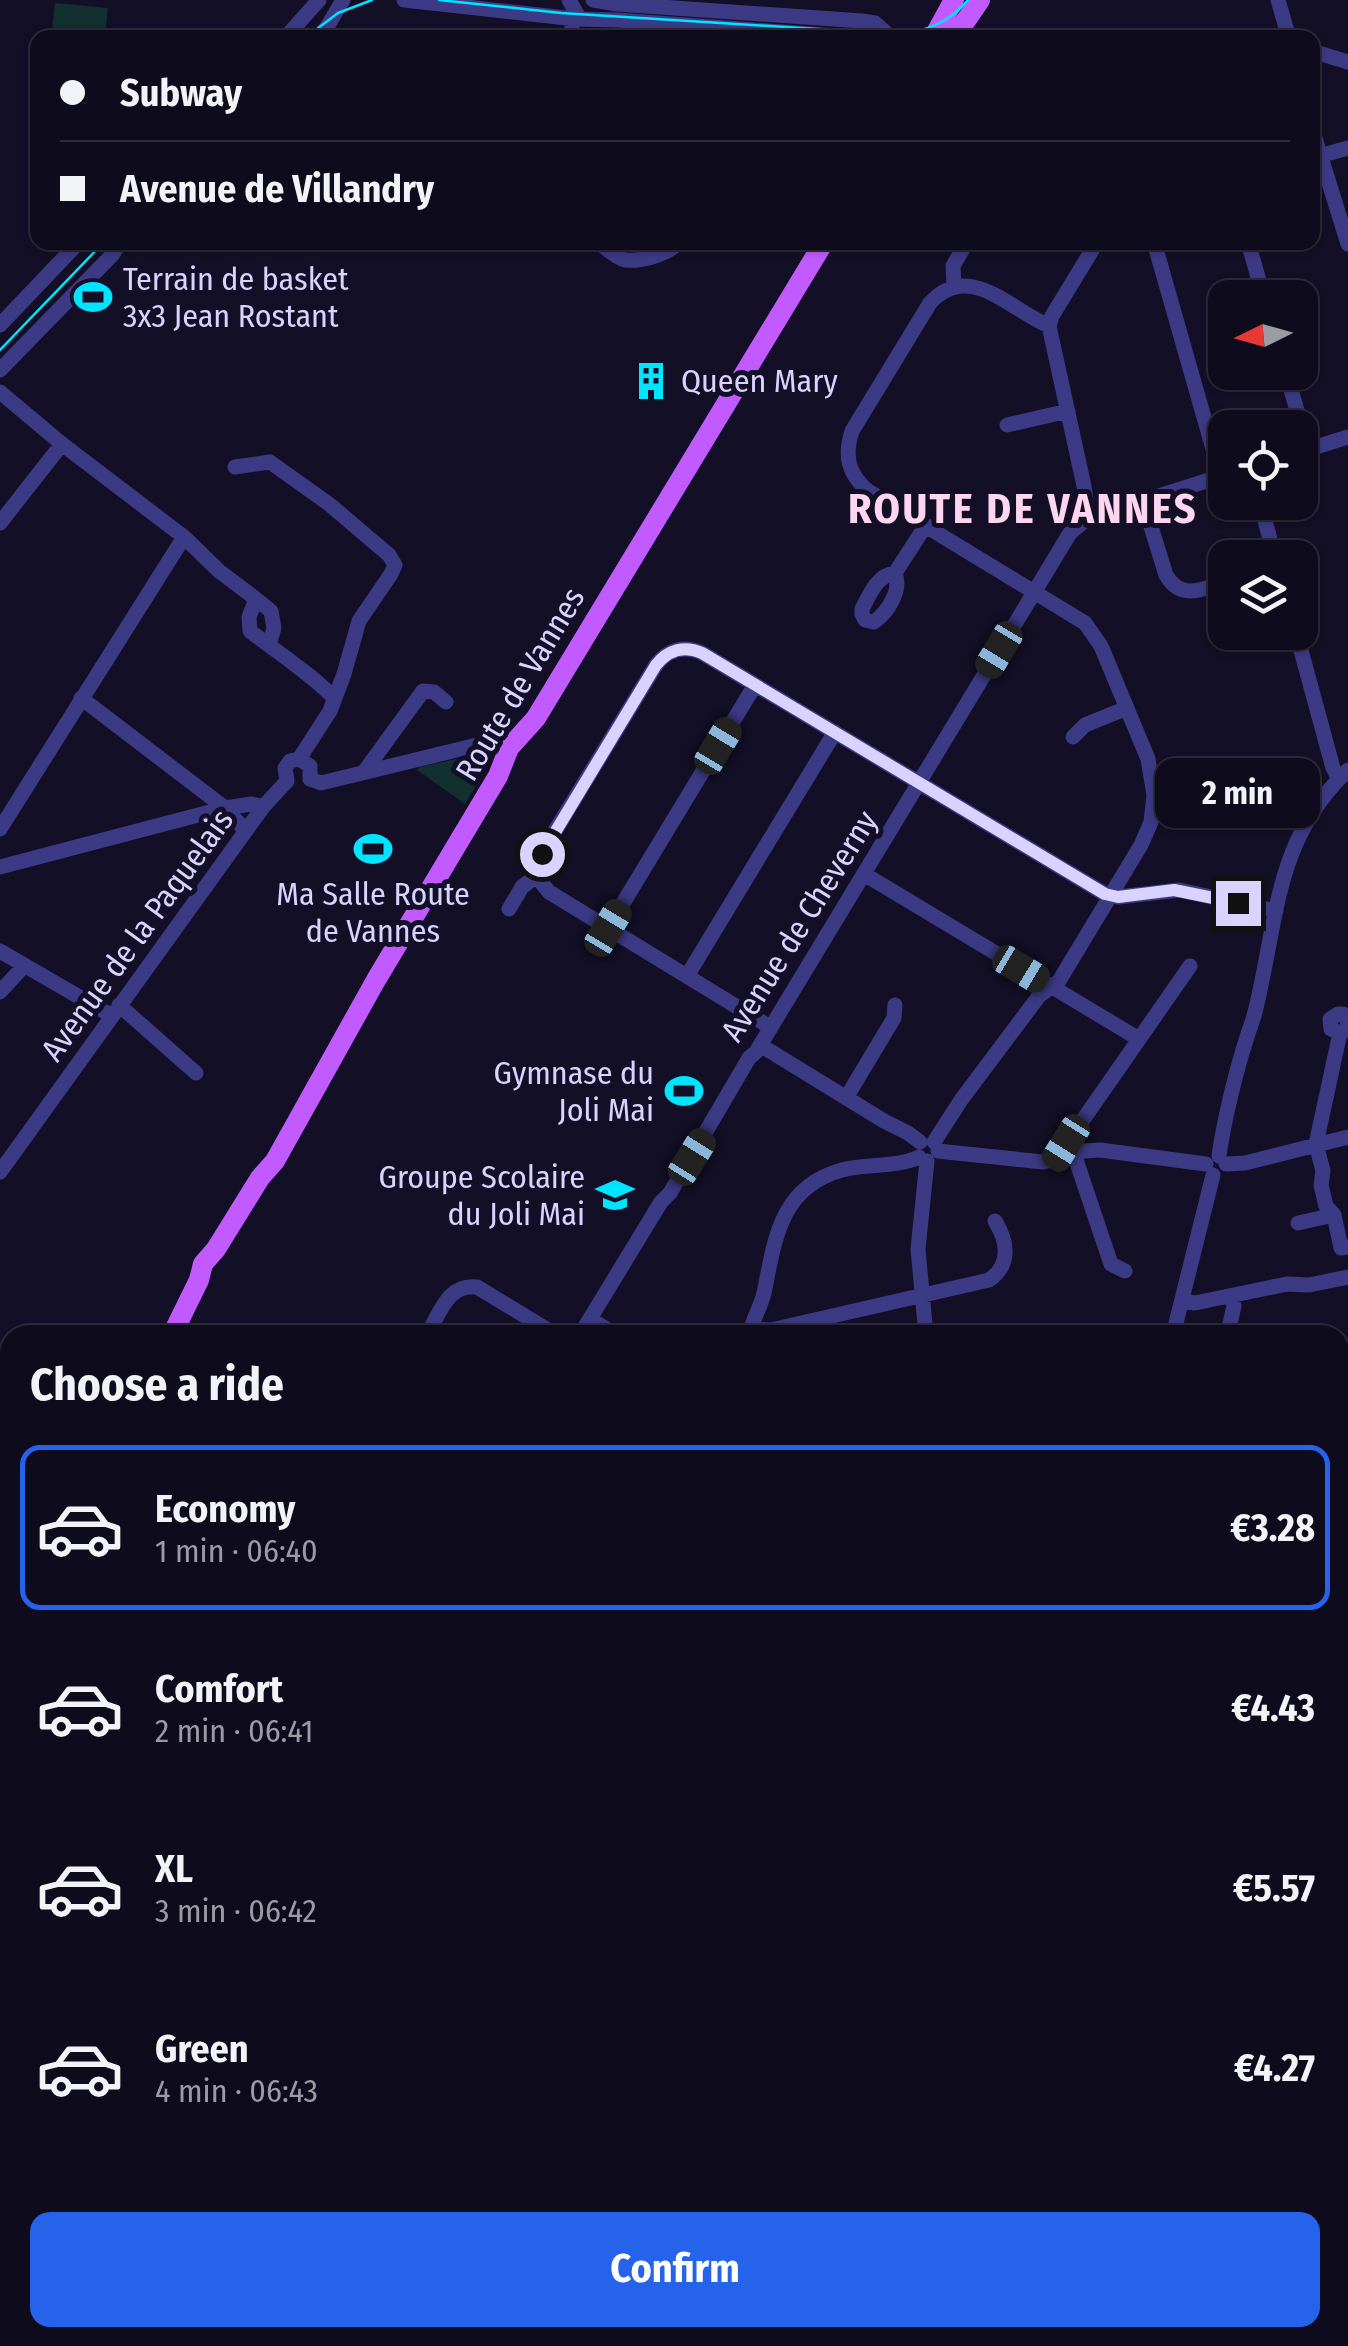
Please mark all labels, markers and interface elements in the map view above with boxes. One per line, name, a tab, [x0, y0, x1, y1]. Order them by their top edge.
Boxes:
text: Subway	[120, 70, 242, 116]
text: Avenue de Villandry	[120, 166, 434, 212]
place label: Terrain de basket 3x3 Jean Rostant	[123, 260, 349, 335]
sports icon: Terrain de basket 3x3 Jean Rostant	[72, 276, 114, 318]
north arrow	[1208, 280, 1318, 390]
map controls	[1208, 280, 1318, 650]
building icon: Queen Mary	[630, 360, 672, 402]
place label: Queen Mary	[681, 362, 838, 400]
button: locate	[1208, 410, 1318, 520]
district label: ROUTE DE VANNES	[848, 484, 1198, 534]
button: layers	[1208, 540, 1318, 650]
street label: Route de Vannes	[448, 581, 592, 787]
car	[971, 617, 1027, 683]
car	[690, 713, 746, 779]
callout: 2 min	[1156, 758, 1320, 828]
text: 2 min	[1202, 774, 1273, 812]
street label: Avenue de la Paquelais	[33, 802, 241, 1068]
street label: Avenue de Cheverny	[713, 803, 886, 1048]
sports icon: Ma Salle Route de Vannes	[352, 828, 394, 870]
route start	[520, 832, 565, 877]
place label: Ma Salle Route de Vannes	[276, 875, 470, 950]
route end	[1216, 881, 1261, 926]
car	[580, 895, 636, 961]
car	[988, 941, 1054, 997]
place label: Gymnase du Joli Mai	[494, 1054, 654, 1129]
sports icon: Gymnase du Joli Mai	[663, 1070, 705, 1112]
car	[1037, 1110, 1095, 1176]
car	[663, 1124, 721, 1190]
place label: Groupe Scolaire du Joli Mai	[379, 1158, 585, 1233]
school or university icon: Groupe Scolaire du Joli Mai	[594, 1174, 636, 1216]
text: Choose a ride	[30, 1358, 284, 1412]
icon: car	[35, 1483, 125, 1573]
text: Economy	[155, 1486, 295, 1532]
text: €3.28	[1230, 1505, 1315, 1551]
text: 1 min · 06:40	[155, 1532, 318, 1570]
icon: car	[35, 1663, 125, 1753]
text: Comfort	[155, 1666, 283, 1712]
text: €4.43	[1231, 1685, 1315, 1731]
text: 2 min · 06:41	[155, 1712, 313, 1750]
icon: car	[35, 1843, 125, 1933]
text: XL	[155, 1846, 193, 1892]
text: €5.57	[1233, 1865, 1315, 1911]
text: 3 min · 06:42	[155, 1892, 317, 1930]
icon: car	[35, 2023, 125, 2113]
text: Green	[155, 2026, 249, 2072]
text: €4.27	[1234, 2045, 1315, 2091]
text: 4 min · 06:43	[155, 2072, 318, 2110]
button: Confirm	[30, 2212, 1320, 2327]

